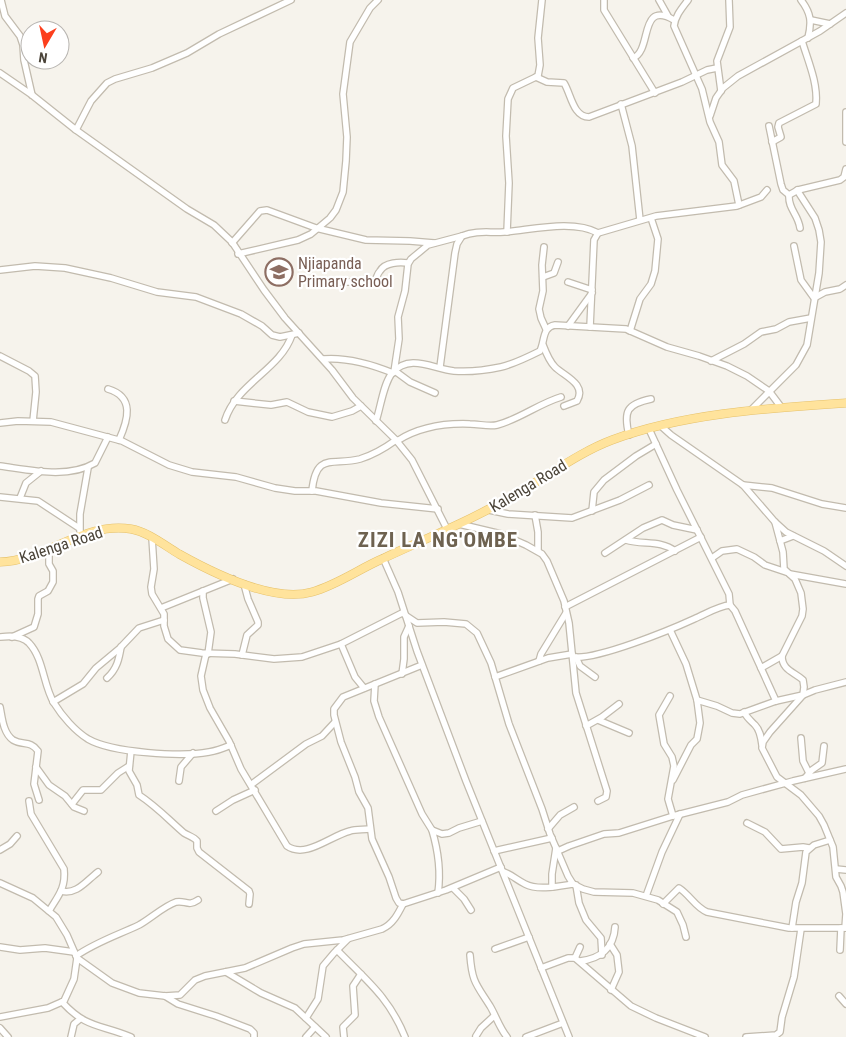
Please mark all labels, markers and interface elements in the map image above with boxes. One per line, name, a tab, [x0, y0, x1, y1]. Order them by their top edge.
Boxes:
north arrow	[20, 20, 70, 70]
text: N	[37, 49, 48, 66]
place label: Njiapanda Primary school	[298, 254, 393, 291]
school or university icon: Njiapanda Primary school	[264, 257, 294, 287]
street label: Kalenga Road	[486, 456, 570, 516]
street label: Kalenga Road	[17, 523, 105, 567]
district label: ZIZI LA NG'OMBE	[358, 528, 518, 552]

